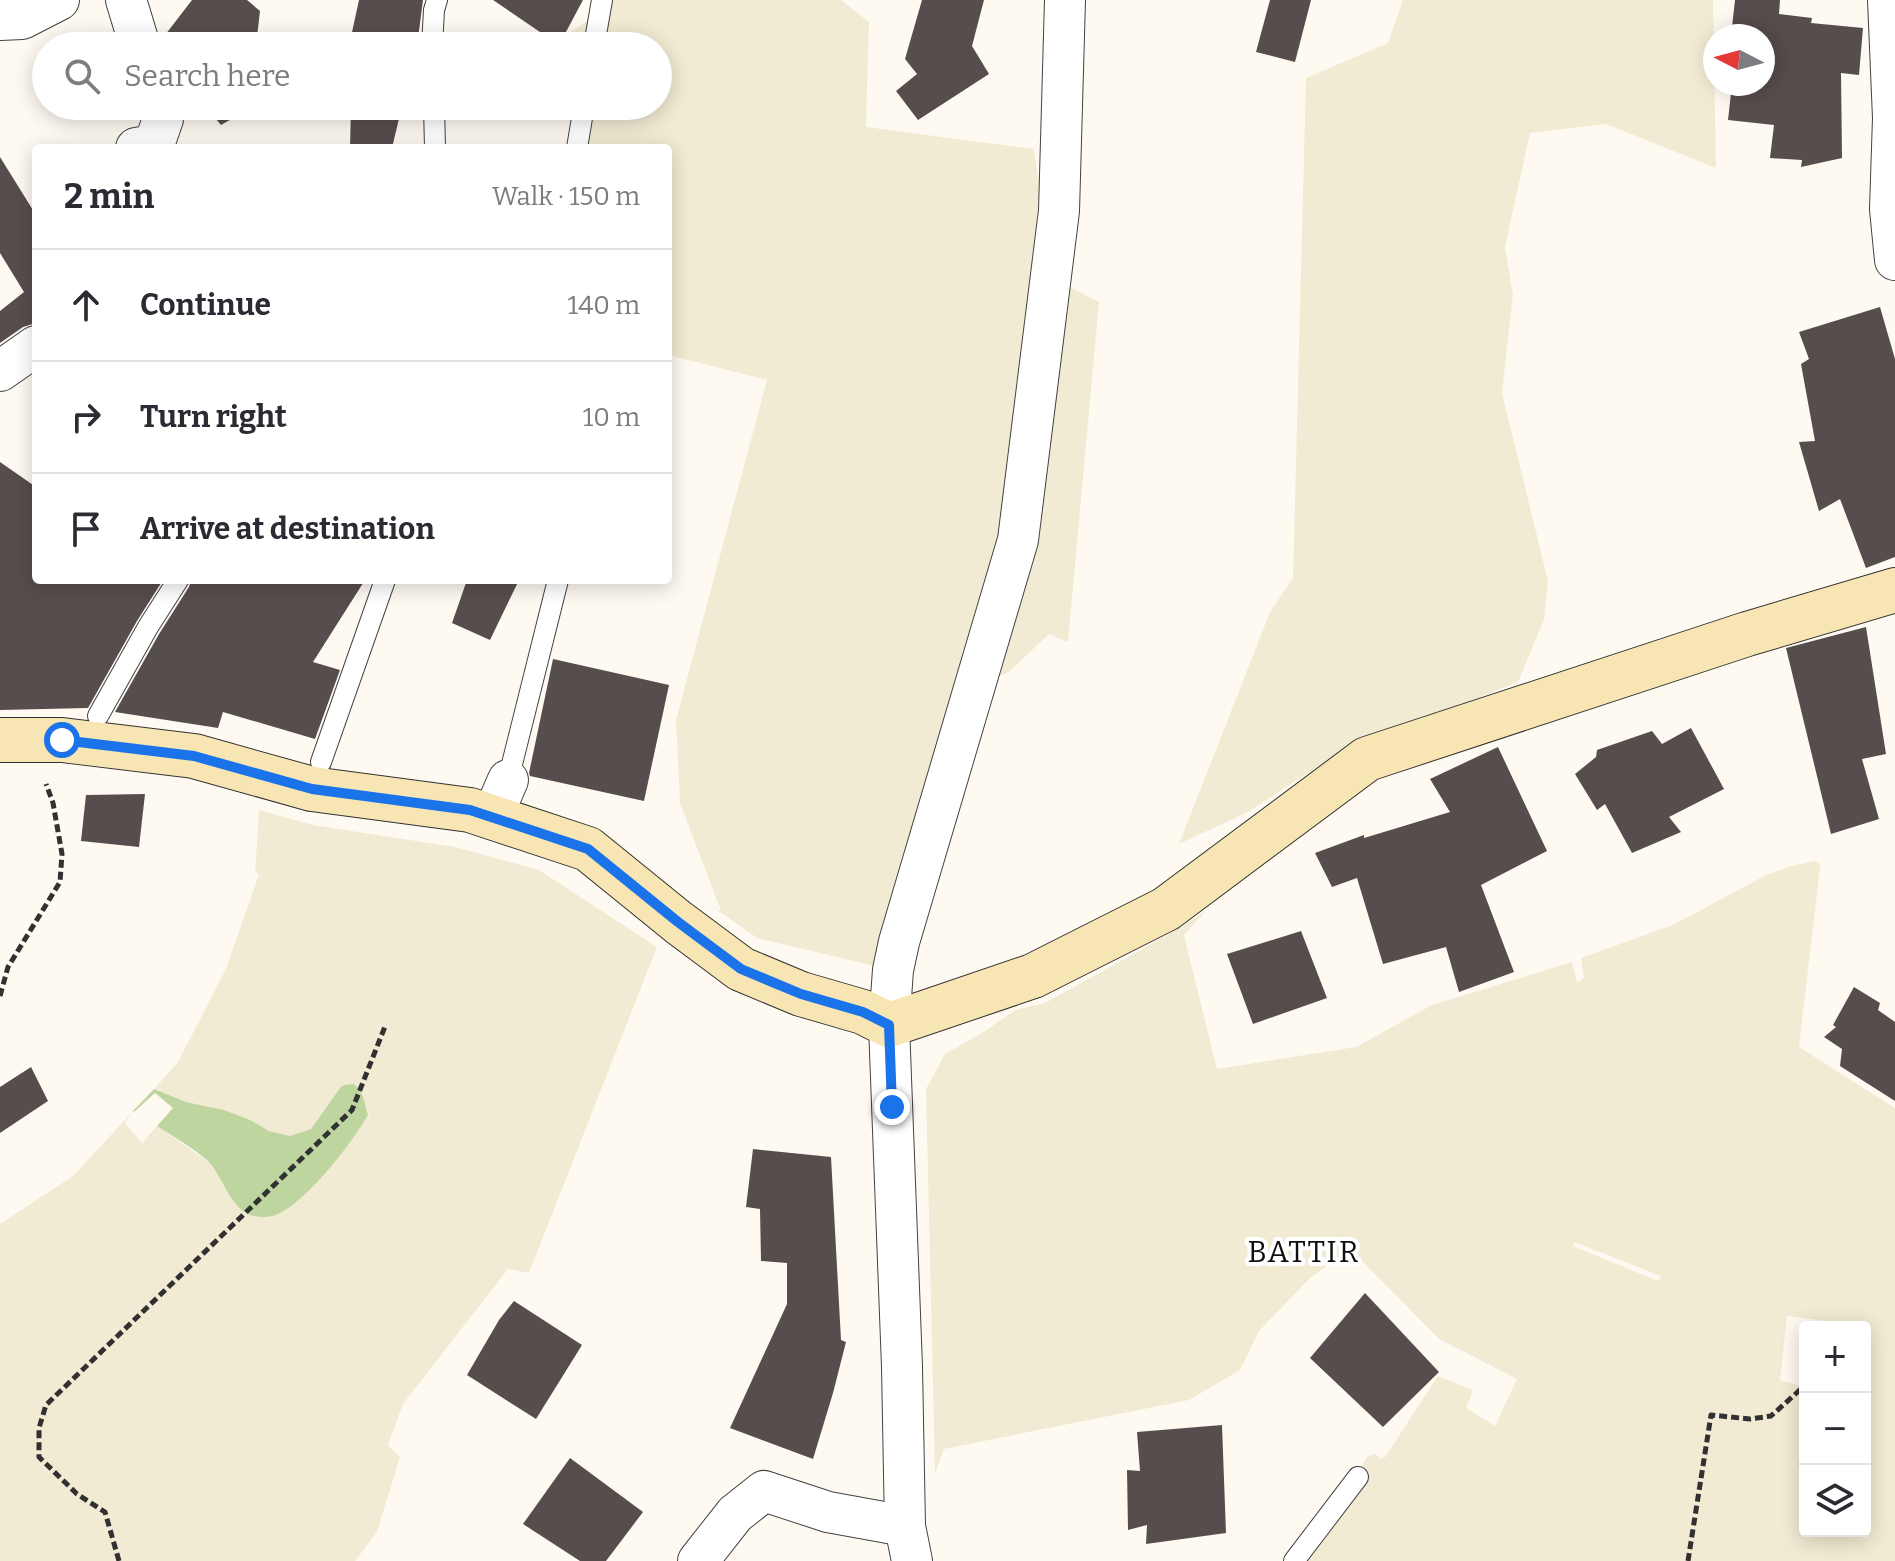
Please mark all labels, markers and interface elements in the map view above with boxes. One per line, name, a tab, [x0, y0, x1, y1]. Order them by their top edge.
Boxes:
north arrow	[1703, 24, 1775, 96]
search box	[32, 32, 672, 120]
icon: search	[60, 54, 104, 98]
text: Search here	[124, 58, 291, 94]
text: 2 min	[64, 176, 154, 217]
text: Walk · 150 m	[492, 181, 640, 212]
icon: ahead	[64, 283, 108, 327]
text: Continue	[140, 287, 271, 323]
text: 140 m	[568, 290, 640, 321]
icon: right	[64, 395, 108, 439]
text: Turn right	[140, 399, 287, 435]
text: 10 m	[583, 402, 640, 433]
icon: arrive	[64, 507, 108, 551]
text: Arrive at destination	[140, 511, 435, 547]
route start	[44, 722, 80, 758]
route end	[874, 1089, 910, 1125]
district label: BATTIR	[1247, 1234, 1361, 1270]
map controls	[1799, 1321, 1871, 1537]
button: +	[1799, 1321, 1871, 1393]
button: −	[1799, 1393, 1871, 1465]
button: layers	[1799, 1465, 1871, 1537]

